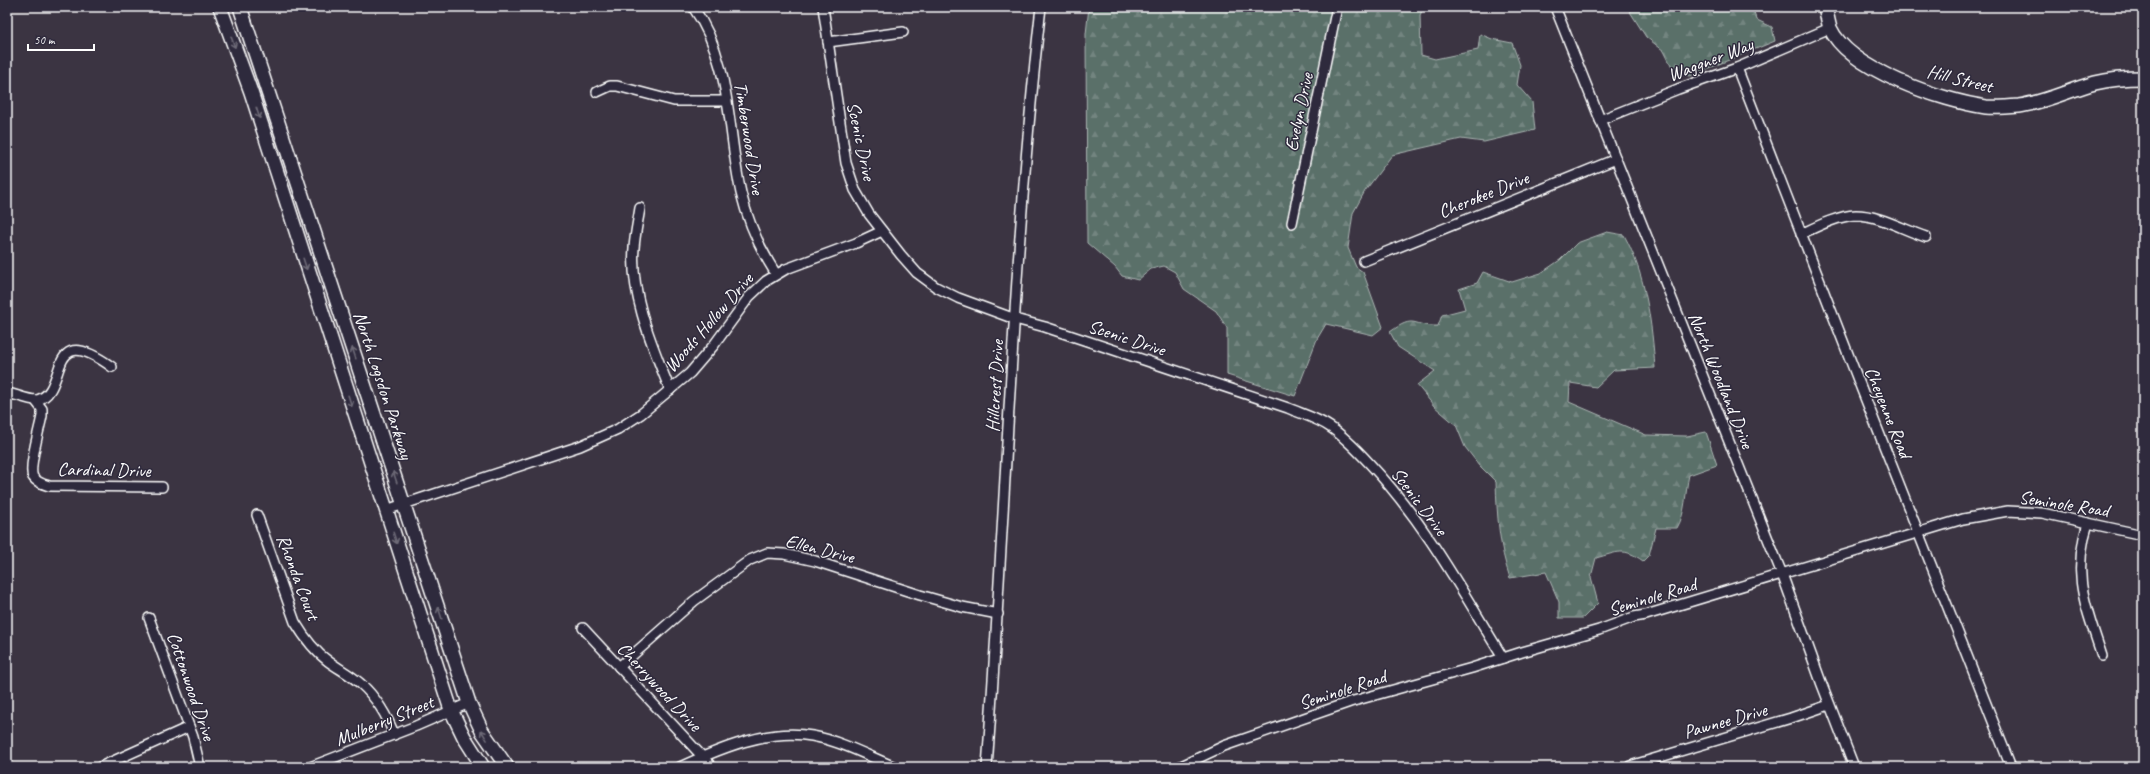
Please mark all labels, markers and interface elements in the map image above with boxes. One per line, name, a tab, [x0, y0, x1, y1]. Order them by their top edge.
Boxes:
scale bar	[28, 26, 94, 52]
text: 50 m	[34, 32, 56, 48]
street label: Waggner Way	[1664, 32, 1758, 87]
one-way arrow	[229, 35, 237, 47]
street label: Hill Street	[1925, 59, 1997, 99]
street label: Evelyn Drive	[1279, 69, 1319, 153]
street label: Timberwood Drive	[728, 80, 770, 198]
street label: Scenic Drive	[841, 100, 881, 184]
one-way arrow	[255, 107, 262, 120]
street label: Cherokee Drive	[1435, 165, 1534, 224]
one-way arrow	[302, 258, 310, 270]
street label: Woods Hollow Drive	[659, 266, 760, 377]
street label: North Logsdon Parkway	[348, 308, 419, 464]
street label: North Woodland Drive	[1683, 309, 1760, 454]
street label: Scenic Drive	[1085, 314, 1170, 362]
street label: Hillcrest Drive	[981, 337, 1009, 433]
one-way arrow	[350, 347, 357, 360]
street label: Cheyenne Road	[1859, 363, 1919, 465]
one-way arrow	[347, 394, 354, 407]
street label: Cardinal Drive	[57, 457, 153, 483]
street label: Scenic Drive	[1386, 463, 1454, 542]
one-way arrow	[390, 471, 398, 483]
street label: Seminole Road	[2017, 485, 2114, 523]
street label: Ellen Drive	[783, 529, 858, 570]
street label: Rhonda Court	[271, 531, 326, 625]
one-way arrow	[392, 531, 399, 544]
street label: Seminole Road	[1606, 571, 1702, 622]
one-way arrow	[436, 607, 443, 620]
street label: Cottonwood Drive	[161, 629, 221, 745]
street label: Cherrywood Drive	[612, 637, 708, 738]
street label: Seminole Road	[1296, 663, 1392, 715]
street label: Mulberry Street	[332, 690, 439, 752]
street label: Pawnee Drive	[1681, 697, 1771, 744]
one-way arrow	[480, 729, 488, 741]

